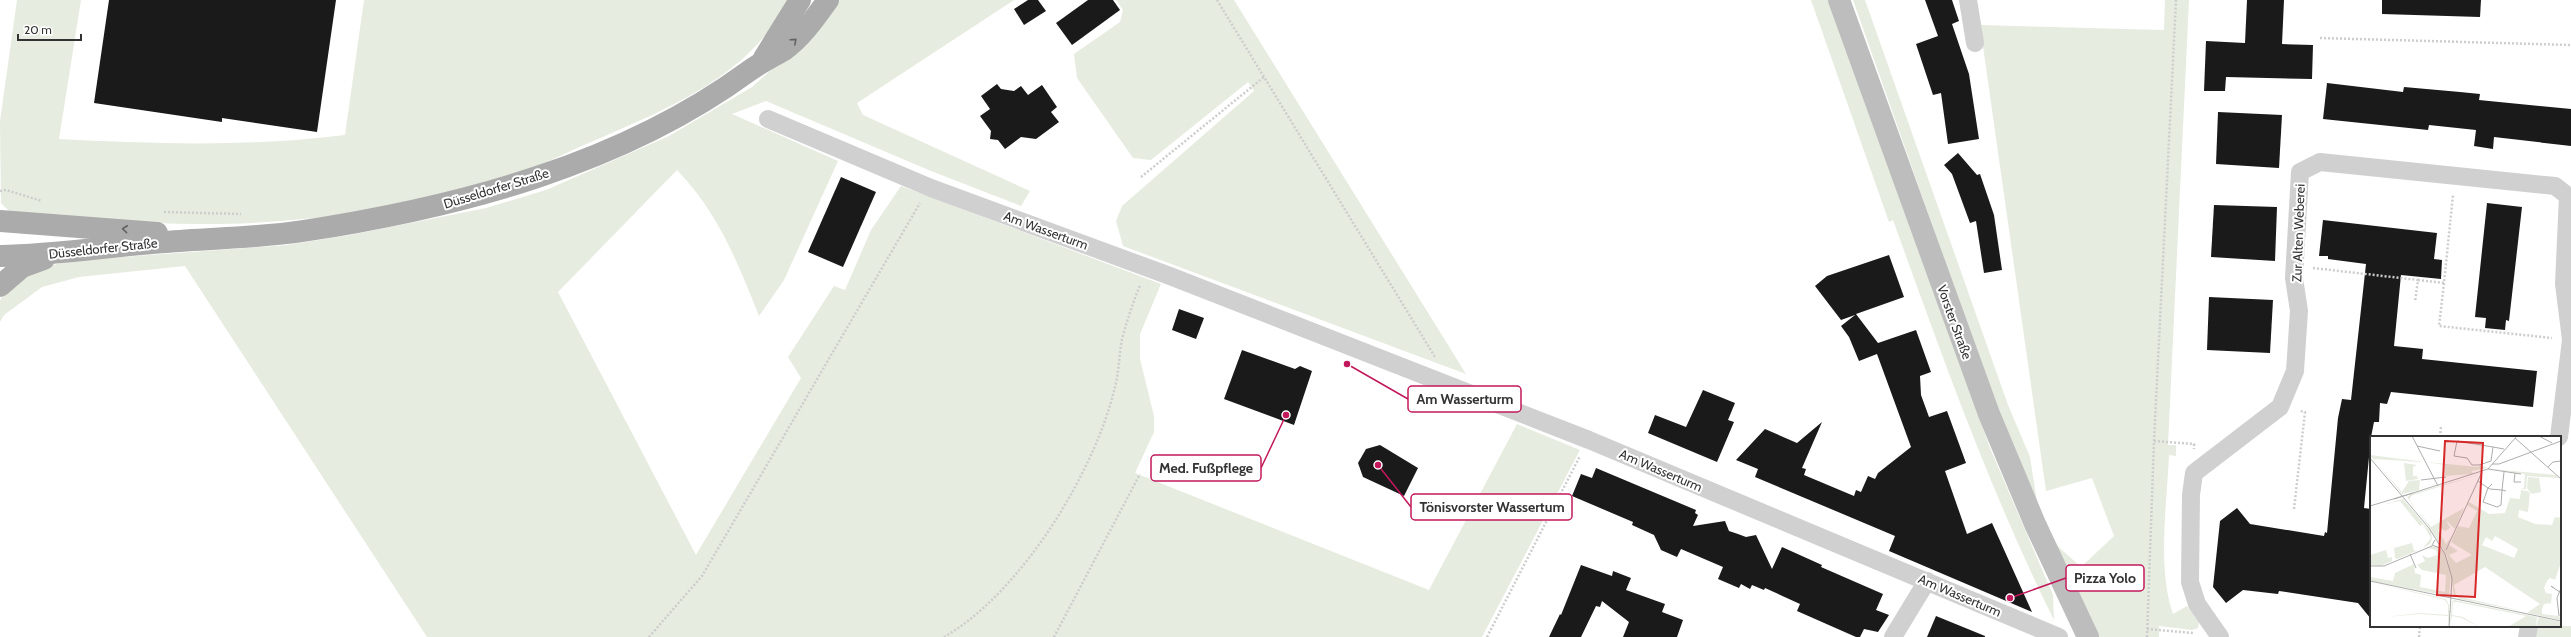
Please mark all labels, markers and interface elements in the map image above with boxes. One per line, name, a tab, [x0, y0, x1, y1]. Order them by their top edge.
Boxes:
scale bar	[18, 16, 81, 42]
text: 20 m	[24, 22, 52, 37]
one-way arrow	[789, 39, 796, 46]
street label: Düsseldorfer Straße	[442, 164, 551, 212]
street label: Zur Alten Weberei	[2288, 184, 2308, 282]
street label: Am Wasserturm	[1002, 207, 1090, 253]
one-way arrow	[122, 225, 128, 234]
street label: Düsseldorfer Straße	[48, 234, 158, 262]
street label: Vorster Straße	[1934, 283, 1976, 362]
callout: Am Wasserturm	[1408, 386, 1521, 412]
text: Am Wasserturm	[1416, 390, 1514, 408]
inset map	[2370, 436, 2561, 627]
street label: Am Wasserturm	[1617, 445, 1705, 495]
callout: Med. Fußpflege	[1151, 455, 1261, 481]
text: Med. Fußpflege	[1159, 459, 1253, 477]
callout: Tönisvorster Wassertum	[1411, 494, 1572, 520]
text: Tönisvorster Wassertum	[1419, 498, 1565, 516]
callout: Pizza Yolo	[2066, 565, 2144, 591]
text: Pizza Yolo	[2074, 569, 2136, 587]
street label: Am Wasserturm	[1916, 570, 2004, 620]

